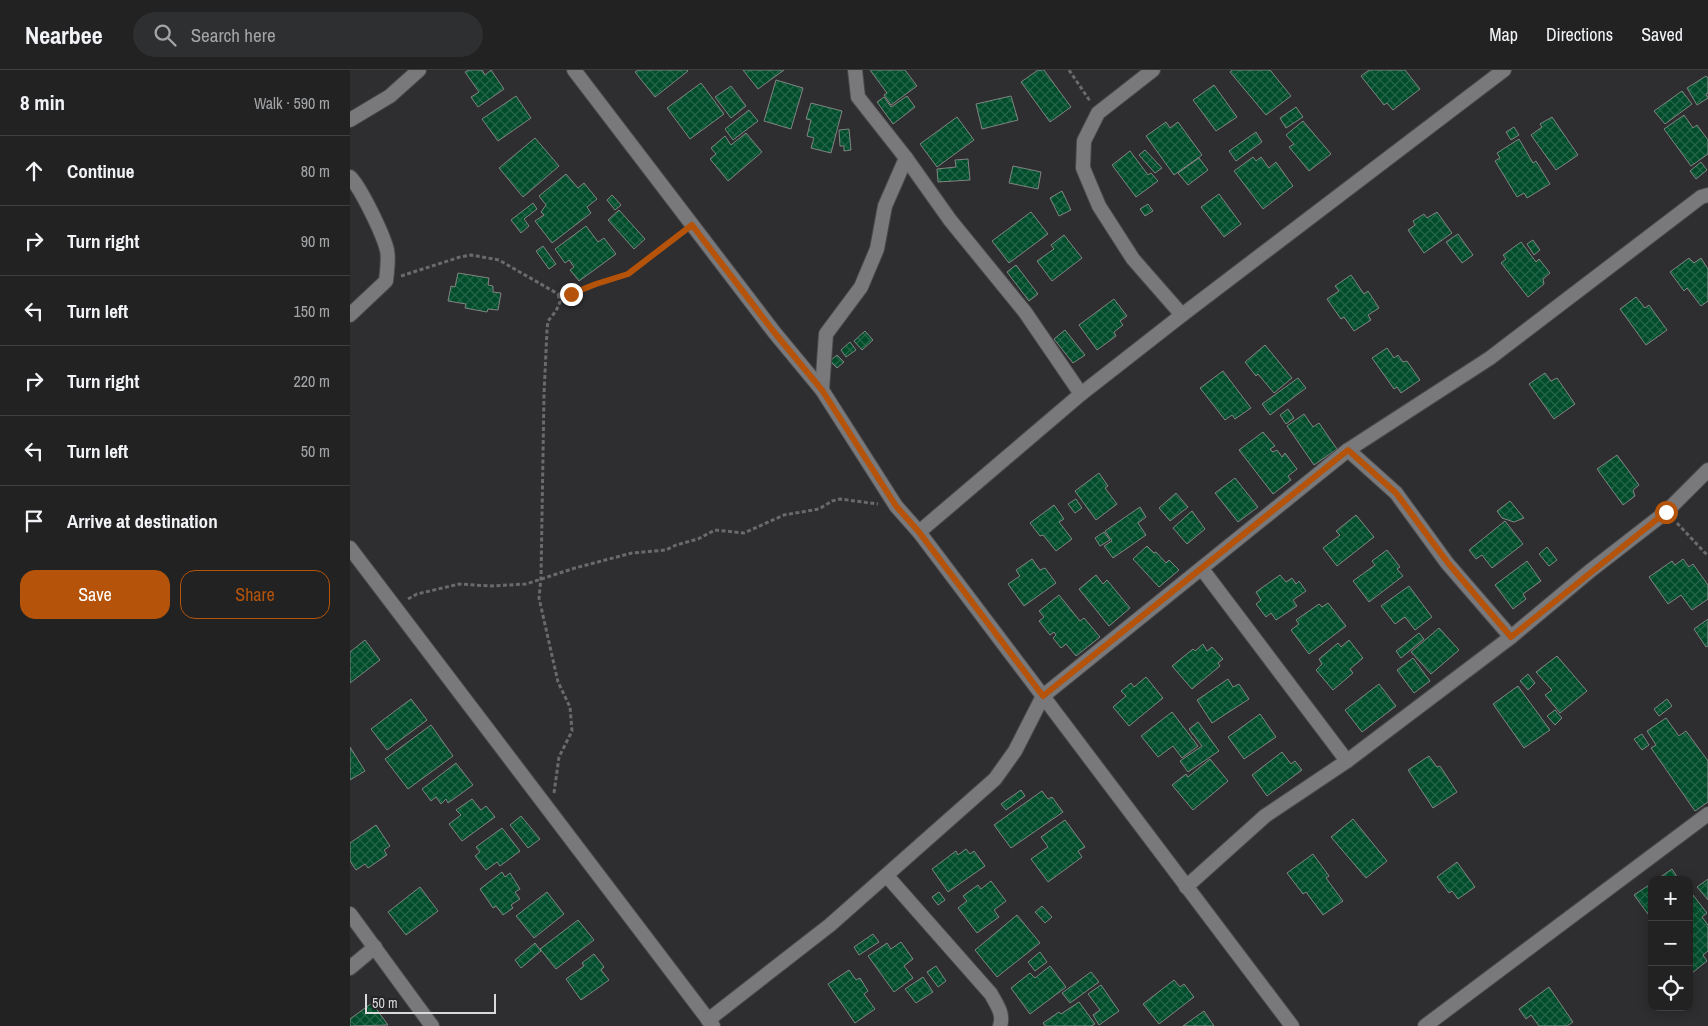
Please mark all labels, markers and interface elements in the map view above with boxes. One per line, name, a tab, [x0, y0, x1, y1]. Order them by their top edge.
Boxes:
search box	[133, 12, 483, 57]
text: Nearbee	[25, 19, 103, 51]
icon: search	[151, 21, 179, 49]
text: Search here	[191, 22, 276, 48]
text: Map	[1489, 22, 1518, 47]
text: Directions	[1546, 22, 1613, 47]
text: Saved	[1641, 22, 1683, 47]
text: 8 min	[20, 88, 65, 117]
text: Walk · 590 m	[254, 92, 330, 114]
icon: ahead	[20, 157, 48, 185]
text: Continue	[67, 158, 135, 184]
text: 80 m	[301, 160, 330, 182]
icon: right	[20, 227, 48, 255]
text: Turn right	[67, 228, 139, 254]
text: 90 m	[301, 230, 330, 252]
route end	[560, 283, 583, 306]
icon: left	[20, 297, 48, 325]
text: Turn left	[67, 298, 128, 324]
text: 150 m	[294, 300, 330, 322]
icon: right	[20, 367, 48, 395]
text: Turn right	[67, 368, 139, 394]
text: 220 m	[294, 370, 330, 392]
icon: left	[20, 437, 48, 465]
text: Turn left	[67, 438, 128, 464]
text: 50 m	[301, 440, 330, 462]
route start	[1655, 501, 1678, 524]
icon: arrive	[20, 507, 48, 535]
text: Arrive at destination	[67, 508, 218, 534]
button: Save	[20, 570, 170, 619]
button: Share	[180, 570, 330, 619]
map controls	[1648, 876, 1693, 1011]
button: +	[1648, 876, 1693, 921]
button: −	[1648, 921, 1693, 966]
button: locate	[1648, 966, 1693, 1011]
scale bar	[365, 991, 496, 1014]
text: 50 m	[372, 994, 398, 1012]

